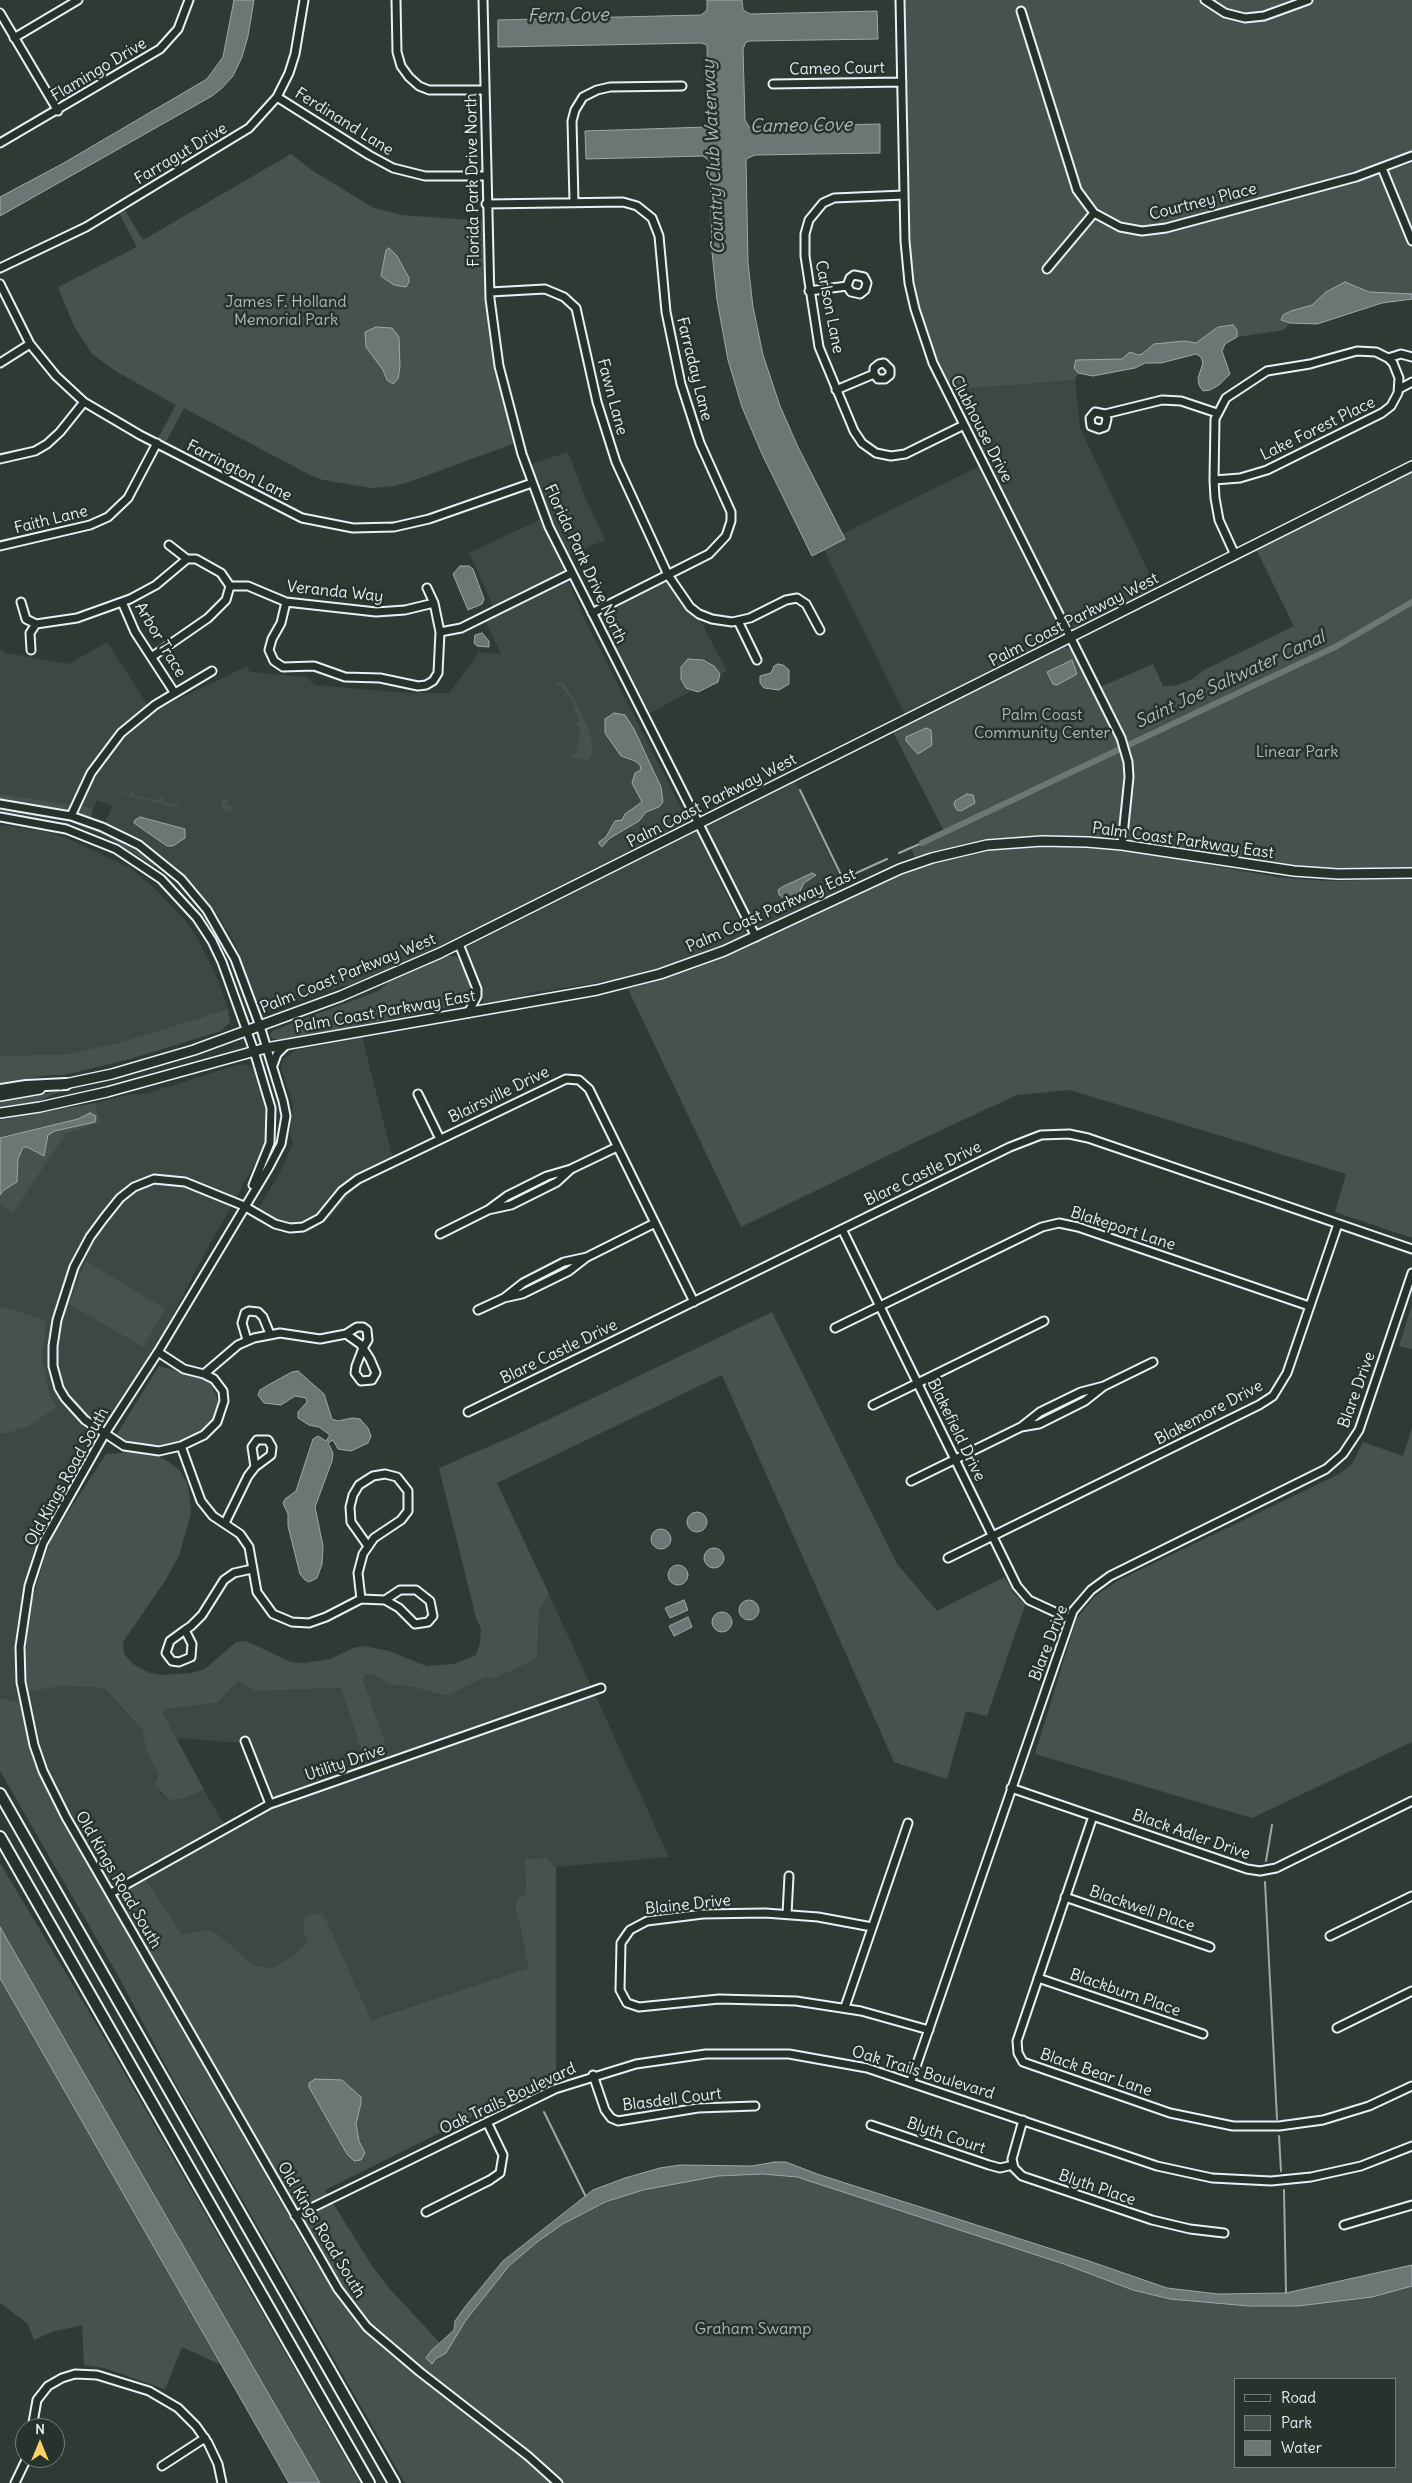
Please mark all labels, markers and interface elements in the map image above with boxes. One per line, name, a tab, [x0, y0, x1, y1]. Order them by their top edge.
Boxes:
water label: Fern Cove	[527, 4, 609, 28]
street label: Flamingo Drive	[48, 34, 150, 106]
water label: Country Club Waterway	[698, 59, 730, 255]
street label: Cameo Court	[789, 59, 885, 79]
street label: Ferdinand Lane	[291, 84, 397, 160]
street label: Florida Park Drive North	[462, 93, 484, 267]
water label: Cameo Cove	[750, 114, 852, 138]
street label: Farragut Drive	[131, 119, 231, 189]
street label: Courtney Place	[1147, 179, 1259, 225]
street label: Carlson Lane	[811, 259, 847, 355]
park label: James F. Holland Memorial Park	[225, 292, 347, 330]
street label: Farraday Lane	[672, 315, 716, 423]
street label: Fawn Lane	[593, 357, 631, 437]
street label: Clubhouse Drive	[946, 372, 1016, 486]
street label: Lake Forest Place	[1257, 393, 1379, 465]
street label: Farrington Lane	[183, 436, 295, 506]
street label: Florida Park Drive North	[540, 481, 630, 647]
street label: Faith Lane	[12, 502, 90, 538]
street label: Palm Coast Parkway West	[986, 569, 1162, 671]
street label: Veranda Way	[286, 577, 384, 607]
street label: Arbor Trace	[130, 599, 190, 681]
water label: Saint Joe Saltwater Canal	[1132, 627, 1328, 733]
park label: Palm Coast Community Center	[974, 705, 1110, 743]
park label: Linear Park	[1256, 742, 1338, 762]
street label: Palm Coast Parkway West	[624, 750, 800, 852]
street label: Palm Coast Parkway East	[1091, 819, 1275, 863]
street label: Palm Coast Parkway East	[683, 865, 859, 957]
street label: Palm Coast Parkway West	[257, 930, 439, 1018]
street label: Palm Coast Parkway East	[293, 987, 477, 1037]
street label: Blairsville Drive	[446, 1062, 552, 1128]
street label: Blare Castle Drive	[861, 1137, 985, 1211]
street label: Blakeport Lane	[1068, 1203, 1178, 1255]
street label: Blare Castle Drive	[497, 1315, 621, 1389]
street label: Blare Drive	[1334, 1349, 1380, 1431]
street label: Blakefield Drive	[923, 1375, 989, 1485]
street label: Blakemore Drive	[1152, 1377, 1266, 1449]
street label: Old Kings Road South	[21, 1405, 113, 1549]
street label: Blare Drive	[1026, 1602, 1072, 1684]
street label: Utility Drive	[303, 1740, 387, 1786]
street label: Black Adler Drive	[1130, 1806, 1252, 1864]
street label: Old Kings Road South	[71, 1808, 165, 1952]
street label: Blackwell Place	[1087, 1882, 1197, 1936]
street label: Blaine Drive	[644, 1891, 732, 1919]
street label: Blackburn Place	[1067, 1965, 1183, 2021]
street label: Oak Trails Boulevard	[849, 2042, 997, 2104]
street label: Black Bear Lane	[1037, 2045, 1155, 2101]
street label: Oak Trails Boulevard	[437, 2059, 579, 2139]
street label: Blasdell Court	[621, 2084, 723, 2116]
street label: Blyth Court	[904, 2114, 988, 2158]
street label: Old Kings Road South	[273, 2159, 369, 2301]
street label: Blyth Place	[1056, 2166, 1138, 2210]
park label: Graham Swamp	[695, 2319, 811, 2339]
legend	[1234, 2378, 1397, 2468]
text: Road	[1281, 2388, 1316, 2407]
text: Park	[1281, 2413, 1312, 2432]
north arrow	[15, 2418, 65, 2468]
text: N	[35, 2420, 45, 2438]
text: Water	[1281, 2438, 1322, 2457]

